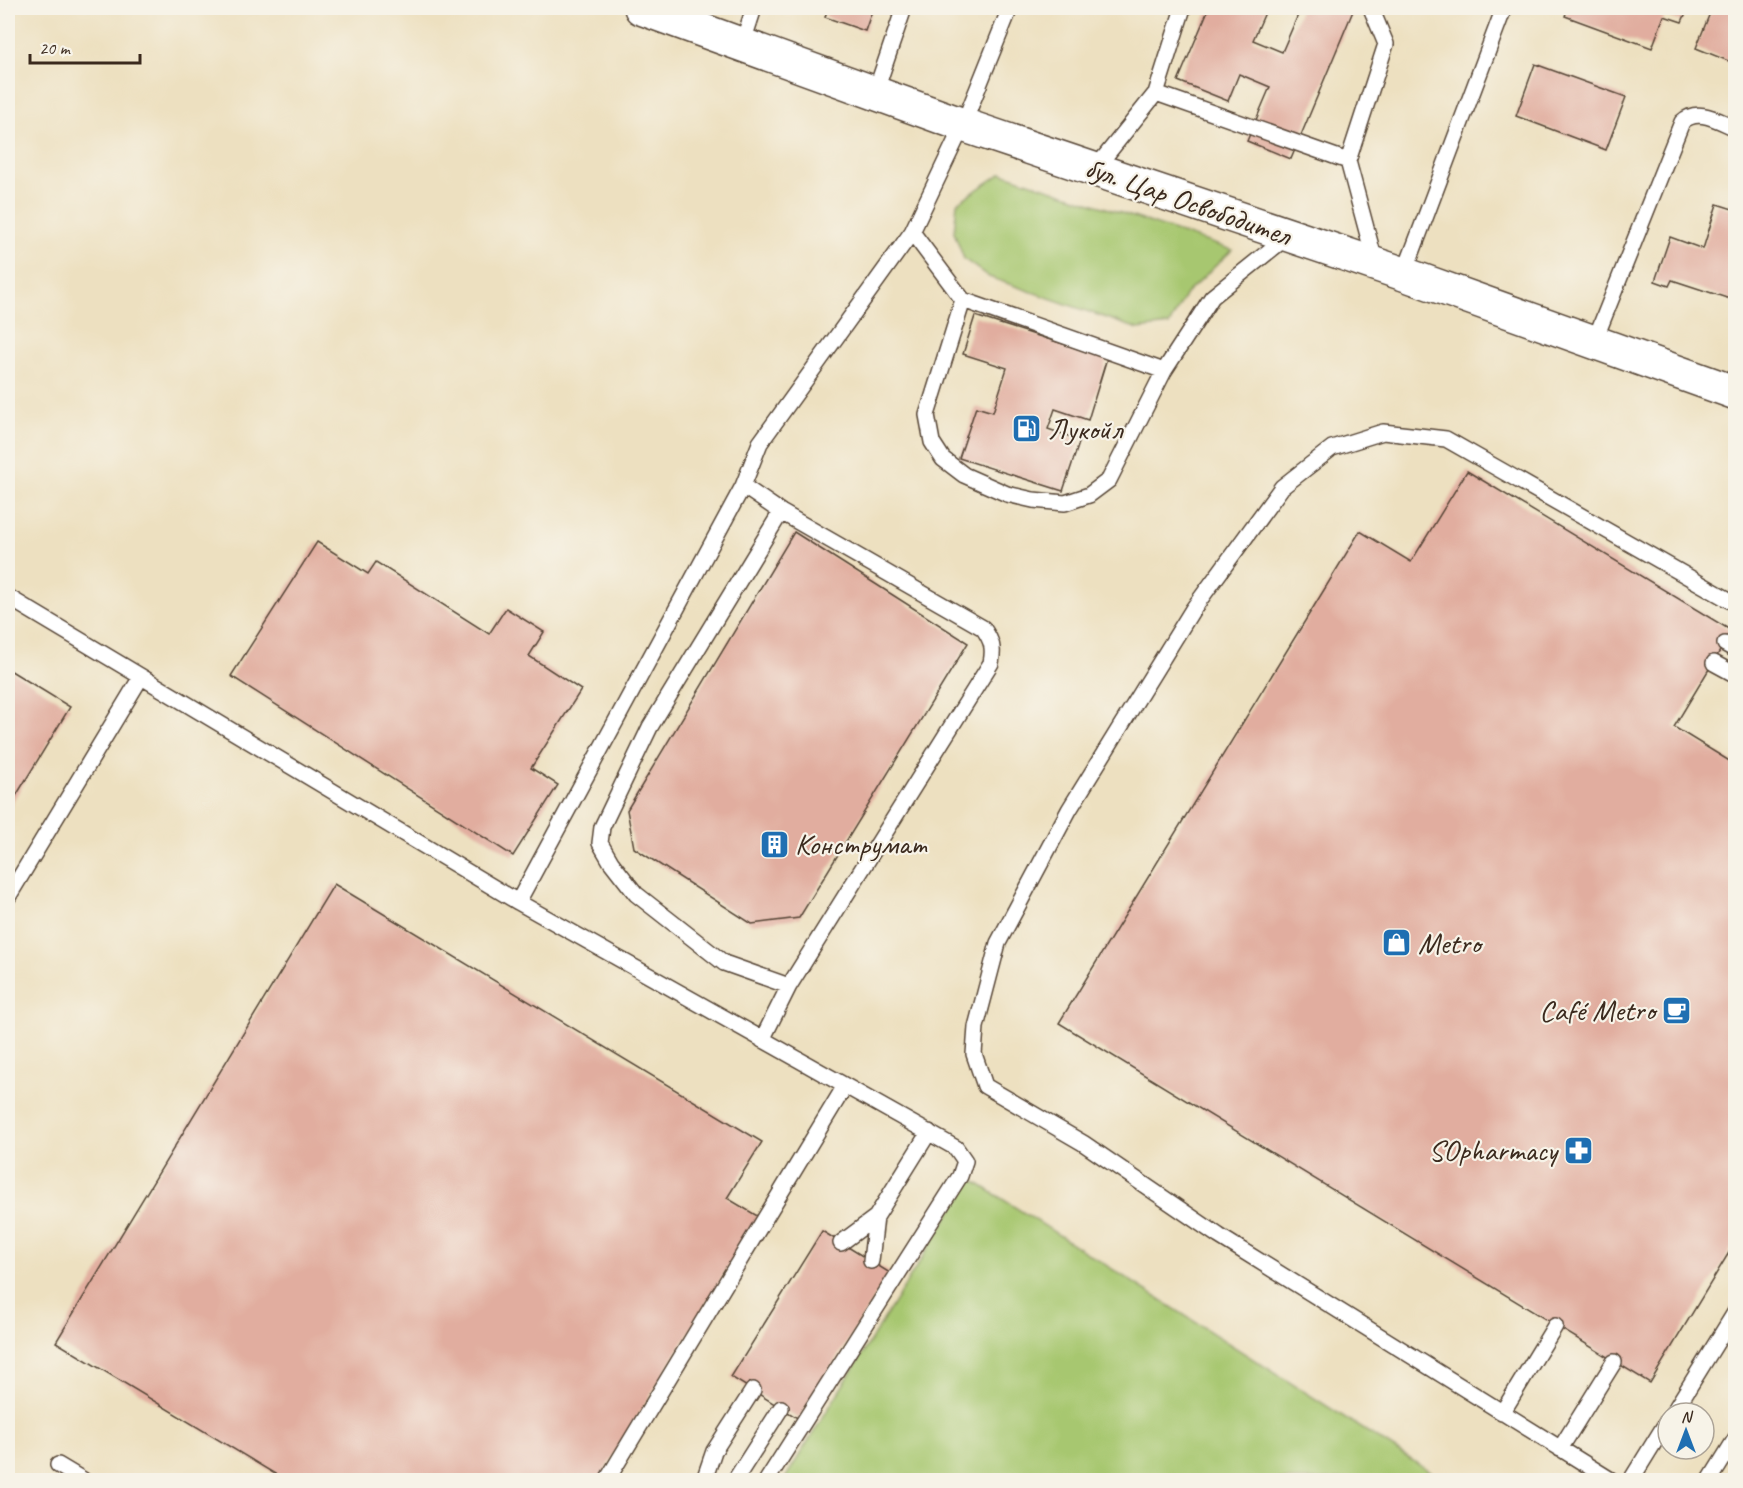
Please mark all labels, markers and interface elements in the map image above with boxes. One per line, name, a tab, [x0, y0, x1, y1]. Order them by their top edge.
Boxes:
scale bar	[30, 27, 140, 65]
text: 20 m	[39, 37, 72, 59]
street label: бул. Цар Освободител	[1080, 148, 1298, 255]
place label: Лукойл	[1048, 410, 1124, 448]
fuel station icon: Лукойл	[1011, 413, 1043, 445]
place label: Конструмат	[795, 825, 928, 863]
building icon: Конструмат	[758, 828, 790, 860]
place label: Metro	[1418, 924, 1484, 962]
shop icon: Metro	[1381, 927, 1413, 959]
place label: Café Metro	[1539, 991, 1658, 1029]
cafe icon: Café Metro	[1660, 994, 1692, 1026]
place label: SOpharmacy	[1428, 1131, 1560, 1169]
pharmacy icon: SOpharmacy	[1562, 1134, 1594, 1166]
north arrow	[1656, 1401, 1716, 1461]
text: N	[1681, 1407, 1694, 1427]

